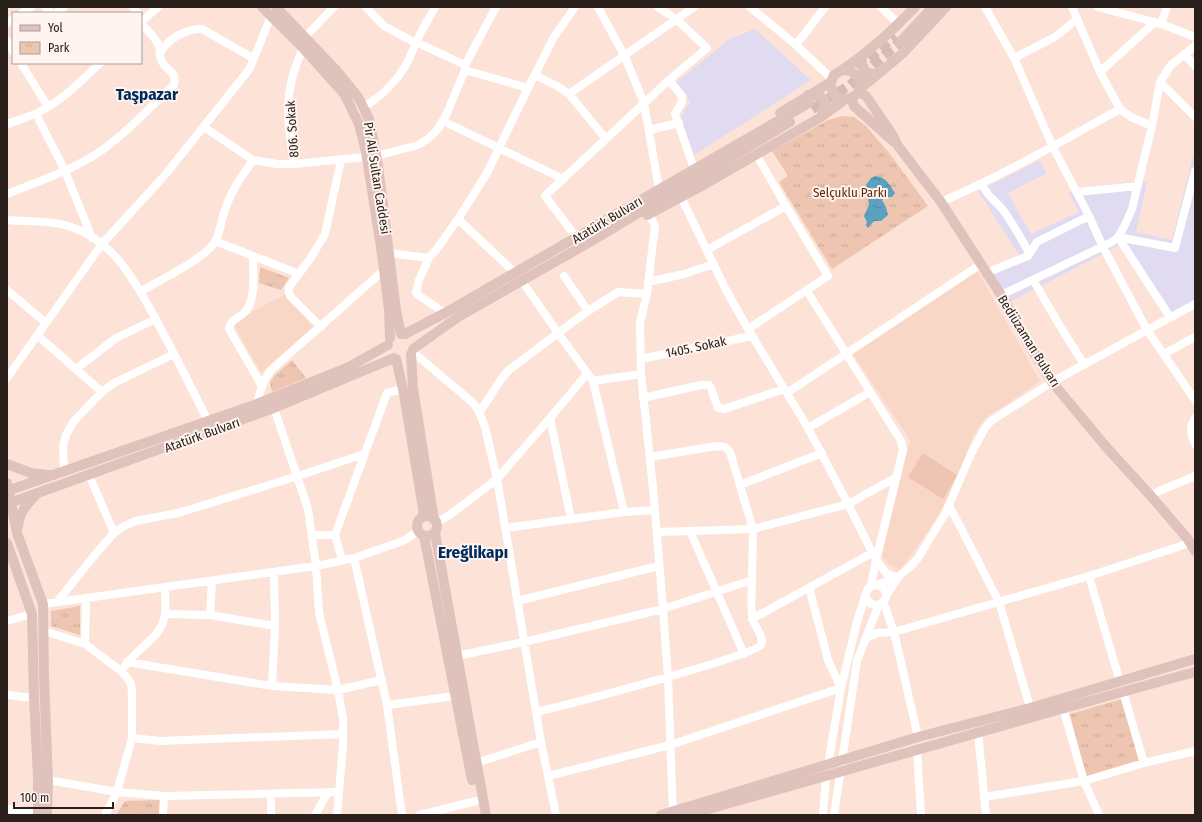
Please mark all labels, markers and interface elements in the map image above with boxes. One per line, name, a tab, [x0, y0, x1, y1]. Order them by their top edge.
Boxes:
legend	[12, 12, 142, 64]
text: Yol	[48, 21, 63, 35]
text: Park	[48, 41, 70, 55]
district label: Taşpazar	[116, 84, 179, 105]
street label: 806. Sokak	[282, 99, 301, 158]
street label: Pir Ali Sultan Caddesi	[361, 121, 393, 235]
park label: Selçuklu Parkı	[813, 185, 887, 200]
street label: Atatürk Bulvarı	[569, 193, 645, 247]
street label: Bediüzaman Bulvarı	[995, 292, 1063, 390]
street label: 1405. Sokak	[664, 333, 729, 361]
street label: Atatürk Bulvarı	[162, 414, 242, 456]
district label: Ereğlikapı	[438, 542, 508, 563]
scale bar	[14, 784, 113, 810]
text: 100 m	[20, 791, 49, 805]

